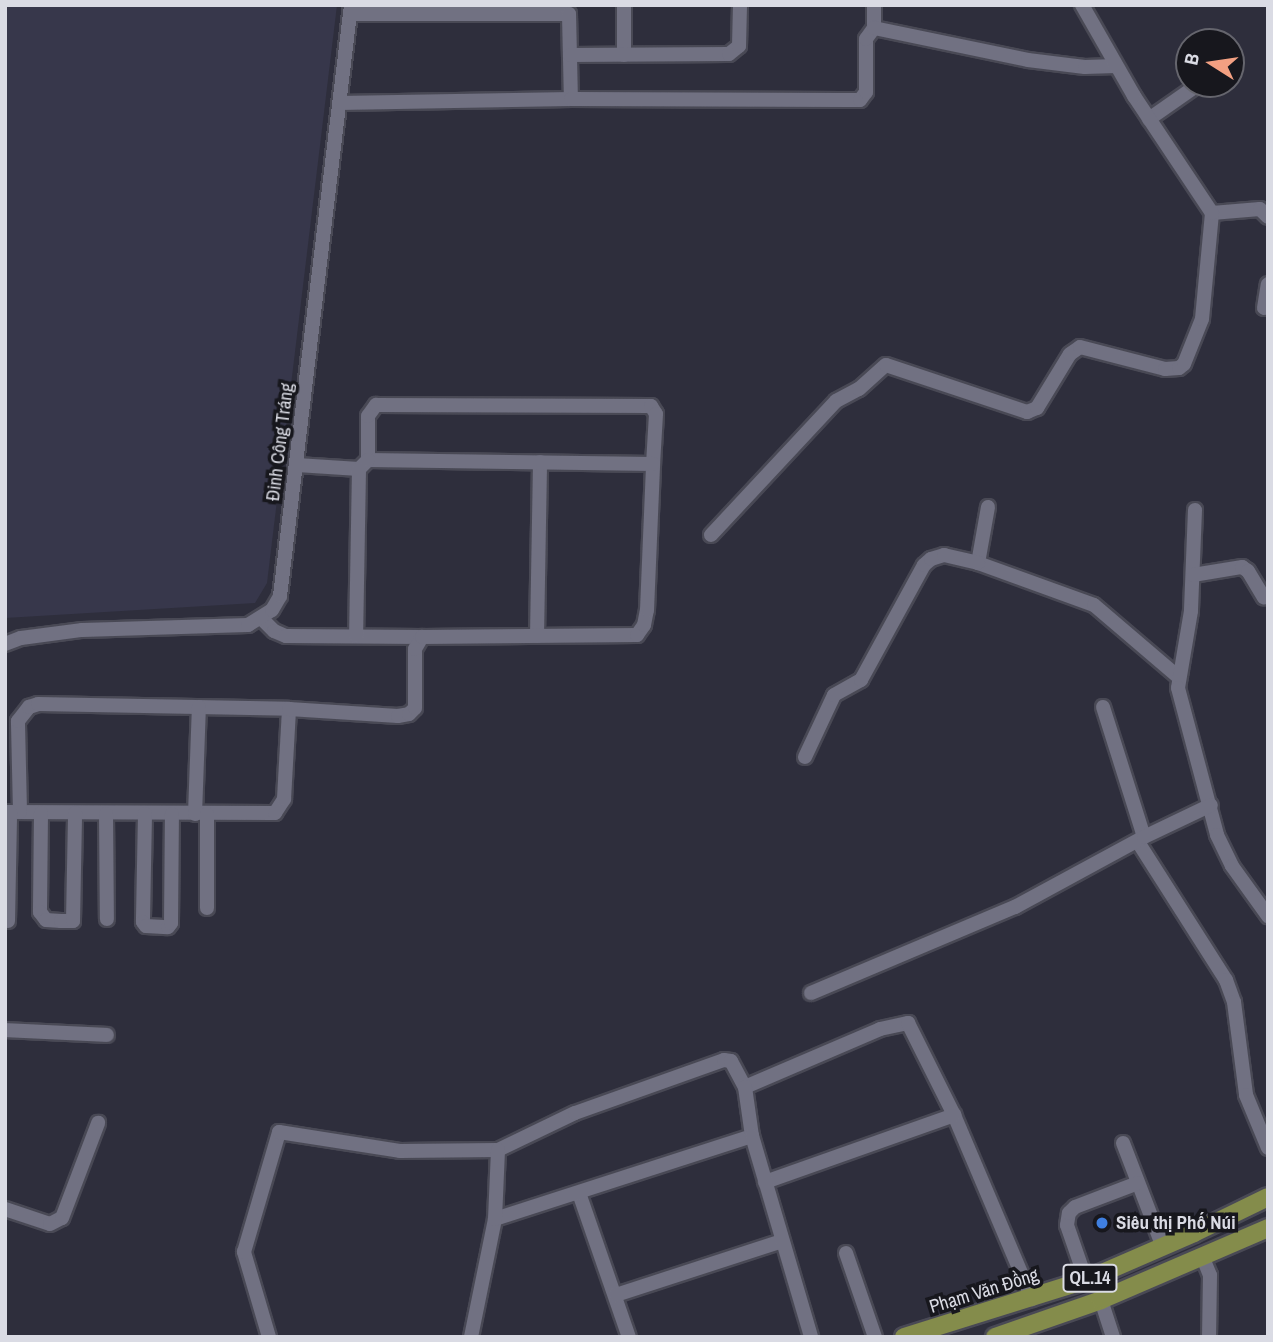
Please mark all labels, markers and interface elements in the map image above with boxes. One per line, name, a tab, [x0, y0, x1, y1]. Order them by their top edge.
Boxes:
north arrow	[1175, 28, 1245, 98]
text: B	[1178, 51, 1205, 67]
street label: Đinh Công Tráng	[261, 382, 299, 502]
place label: Siêu thị Phố Núi	[1116, 1212, 1235, 1234]
marker: Siêu thị Phố Núi	[1094, 1215, 1110, 1231]
street label: Phạm Văn Đồng	[927, 1264, 1041, 1318]
road number: QL.14	[1062, 1264, 1118, 1293]

